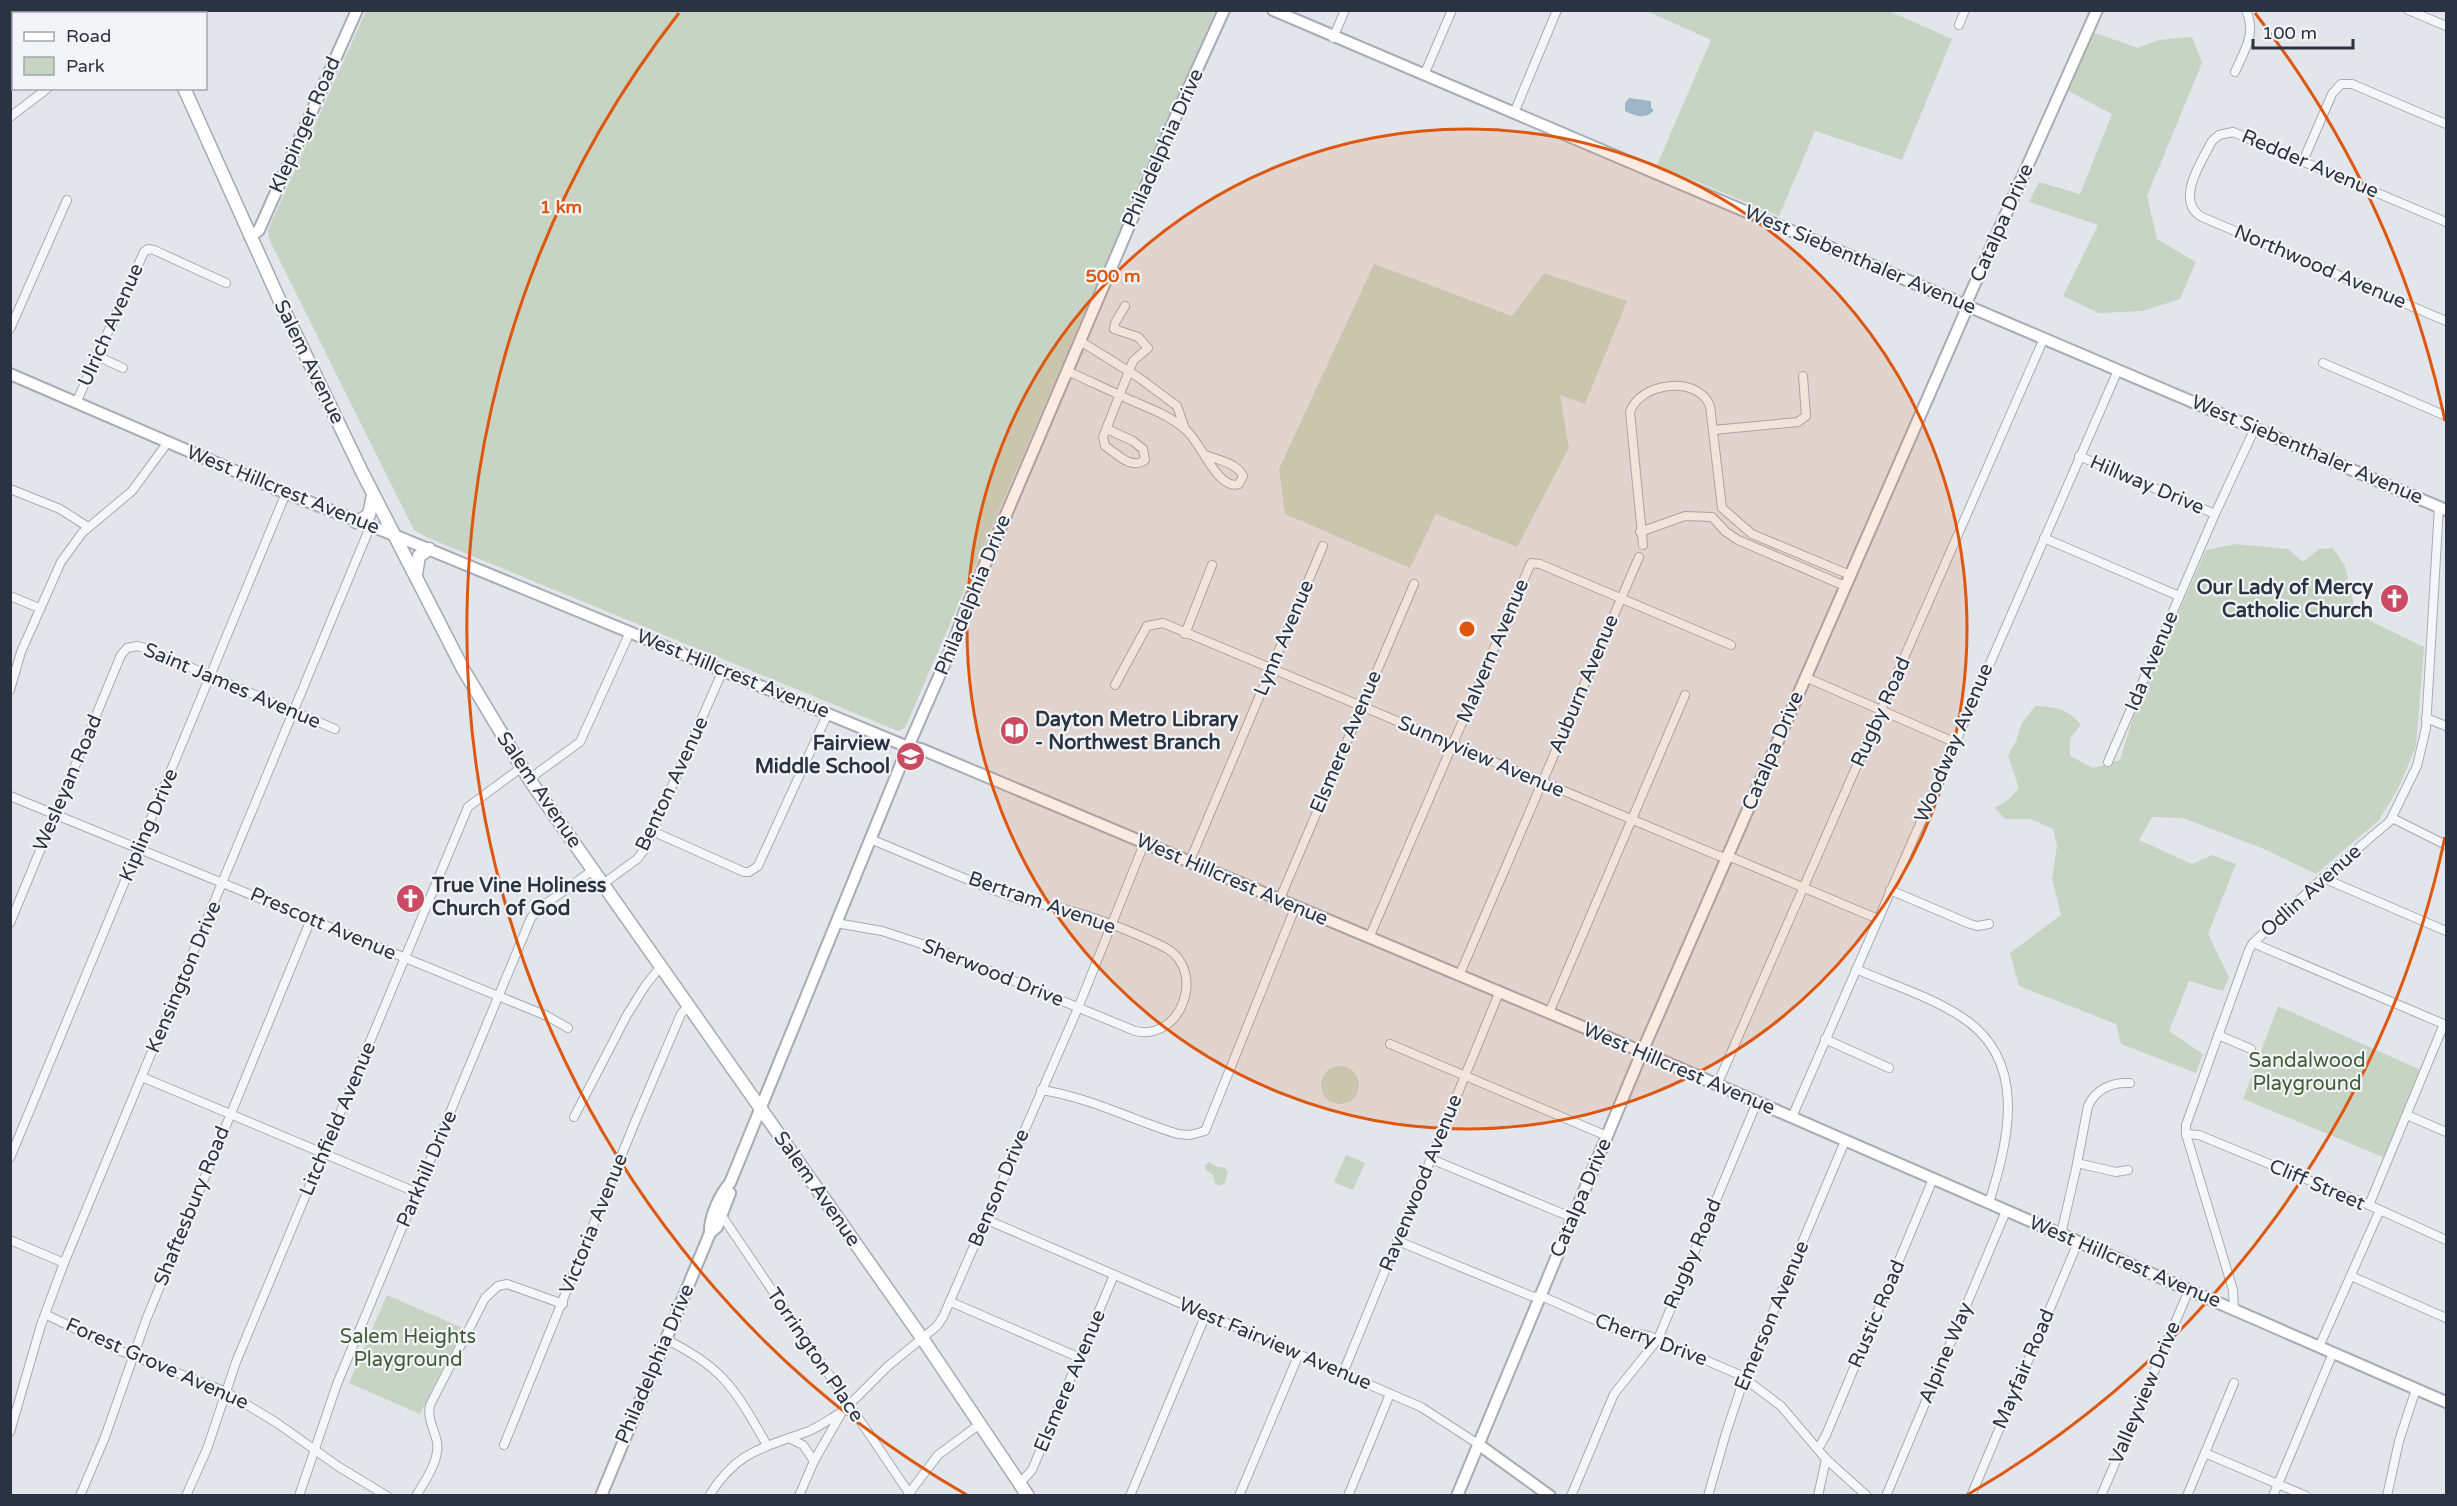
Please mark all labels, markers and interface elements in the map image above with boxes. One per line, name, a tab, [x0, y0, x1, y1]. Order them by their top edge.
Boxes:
legend	[12, 12, 207, 90]
scale bar	[2253, 12, 2354, 50]
text: 100 m	[2262, 22, 2317, 44]
text: Road	[66, 25, 111, 47]
street label: Klepinger Road	[264, 53, 346, 197]
text: Park	[66, 55, 105, 77]
street label: Philadelphia Drive	[1117, 65, 1209, 231]
street label: Redder Avenue	[2238, 124, 2382, 204]
street label: Catalpa Drive	[1965, 160, 2039, 286]
text: 1 km	[540, 196, 582, 218]
street label: West Siebenthaler Avenue	[1741, 200, 1979, 320]
street label: Northwood Avenue	[2230, 220, 2410, 314]
street label: Ulrich Avenue	[73, 260, 149, 390]
text: 500 m	[1085, 265, 1141, 287]
street label: Salem Avenue	[269, 296, 349, 428]
street label: West Siebenthaler Avenue	[2188, 390, 2426, 510]
street label: West Hillcrest Avenue	[183, 440, 383, 540]
street label: Hillway Drive	[2086, 450, 2208, 520]
street label: Philadelphia Drive	[930, 511, 1016, 679]
street label: Malvern Avenue	[1452, 575, 1534, 727]
place label: Our Lady of Mercy Catholic Church	[2197, 576, 2373, 623]
street label: Lynn Avenue	[1249, 577, 1319, 699]
church icon: Our Lady of Mercy Catholic Church	[2378, 583, 2410, 615]
street label: Ida Avenue	[2120, 607, 2184, 715]
street label: Auburn Avenue	[1544, 611, 1624, 757]
centre of rings	[1457, 619, 1477, 639]
street label: West Hillcrest Avenue	[633, 624, 833, 724]
street label: Saint James Avenue	[140, 638, 324, 734]
street label: Rugby Road	[1846, 653, 1916, 771]
street label: Woodway Avenue	[1910, 660, 1998, 826]
street label: Elsmere Avenue	[1305, 667, 1387, 817]
street label: Catalpa Drive	[1737, 688, 1809, 814]
place label: Dayton Metro Library - Northwest Branch	[1035, 708, 1238, 755]
street label: Wesleyan Road	[28, 711, 108, 855]
street label: Sunnyview Avenue	[1394, 711, 1568, 803]
street label: Benton Avenue	[630, 713, 714, 855]
library icon: Dayton Metro Library - Northwest Branch	[998, 715, 1030, 747]
street label: Salem Avenue	[491, 727, 587, 853]
place label: Fairview Middle School	[755, 732, 890, 779]
school or university icon: Fairview Middle School	[895, 740, 927, 772]
street label: Kipling Drive	[114, 765, 184, 885]
street label: West Hillcrest Avenue	[1132, 829, 1332, 931]
street label: Odlin Avenue	[2256, 839, 2366, 943]
street label: Bertram Avenue	[965, 867, 1119, 939]
place label: True Vine Holiness Church of God	[431, 874, 607, 921]
street label: Prescott Avenue	[246, 882, 400, 966]
church icon: True Vine Holiness Church of God	[395, 882, 427, 914]
street label: Kensington Drive	[141, 897, 227, 1057]
street label: Sherwood Drive	[919, 934, 1067, 1012]
street label: West Hillcrest Avenue	[1579, 1018, 1779, 1120]
street label: Litchfield Avenue	[295, 1038, 381, 1200]
park label: Sandalwood Playground	[2248, 1049, 2366, 1096]
street label: Ravenwood Avenue	[1375, 1091, 1467, 1275]
street label: Parkhill Drive	[392, 1107, 462, 1231]
street label: Shaftesbury Road	[149, 1123, 235, 1289]
street label: Benson Drive	[963, 1125, 1035, 1251]
street label: Salem Avenue	[768, 1127, 866, 1251]
street label: Catalpa Drive	[1545, 1135, 1617, 1261]
street label: Victoria Avenue	[555, 1150, 633, 1298]
street label: Cliff Street	[2266, 1154, 2369, 1216]
street label: Rugby Road	[1659, 1195, 1727, 1313]
street label: West Hillcrest Avenue	[2025, 1211, 2225, 1313]
street label: Emerson Avenue	[1730, 1237, 1814, 1395]
street label: Rustic Road	[1844, 1257, 1910, 1371]
street label: Philadelphia Drive	[611, 1281, 699, 1447]
street label: Torrington Place	[761, 1283, 869, 1427]
street label: West Fairview Avenue	[1175, 1293, 1375, 1395]
street label: Alpine Way	[1914, 1299, 1978, 1407]
street label: Mayfair Road	[1988, 1305, 2060, 1433]
street label: Elsmere Avenue	[1029, 1306, 1111, 1456]
street label: Cherry Drive	[1591, 1309, 1711, 1371]
street label: Forest Grove Avenue	[62, 1313, 252, 1415]
street label: Valleyview Drive	[2104, 1318, 2186, 1468]
park label: Salem Heights Playground	[340, 1325, 476, 1372]

